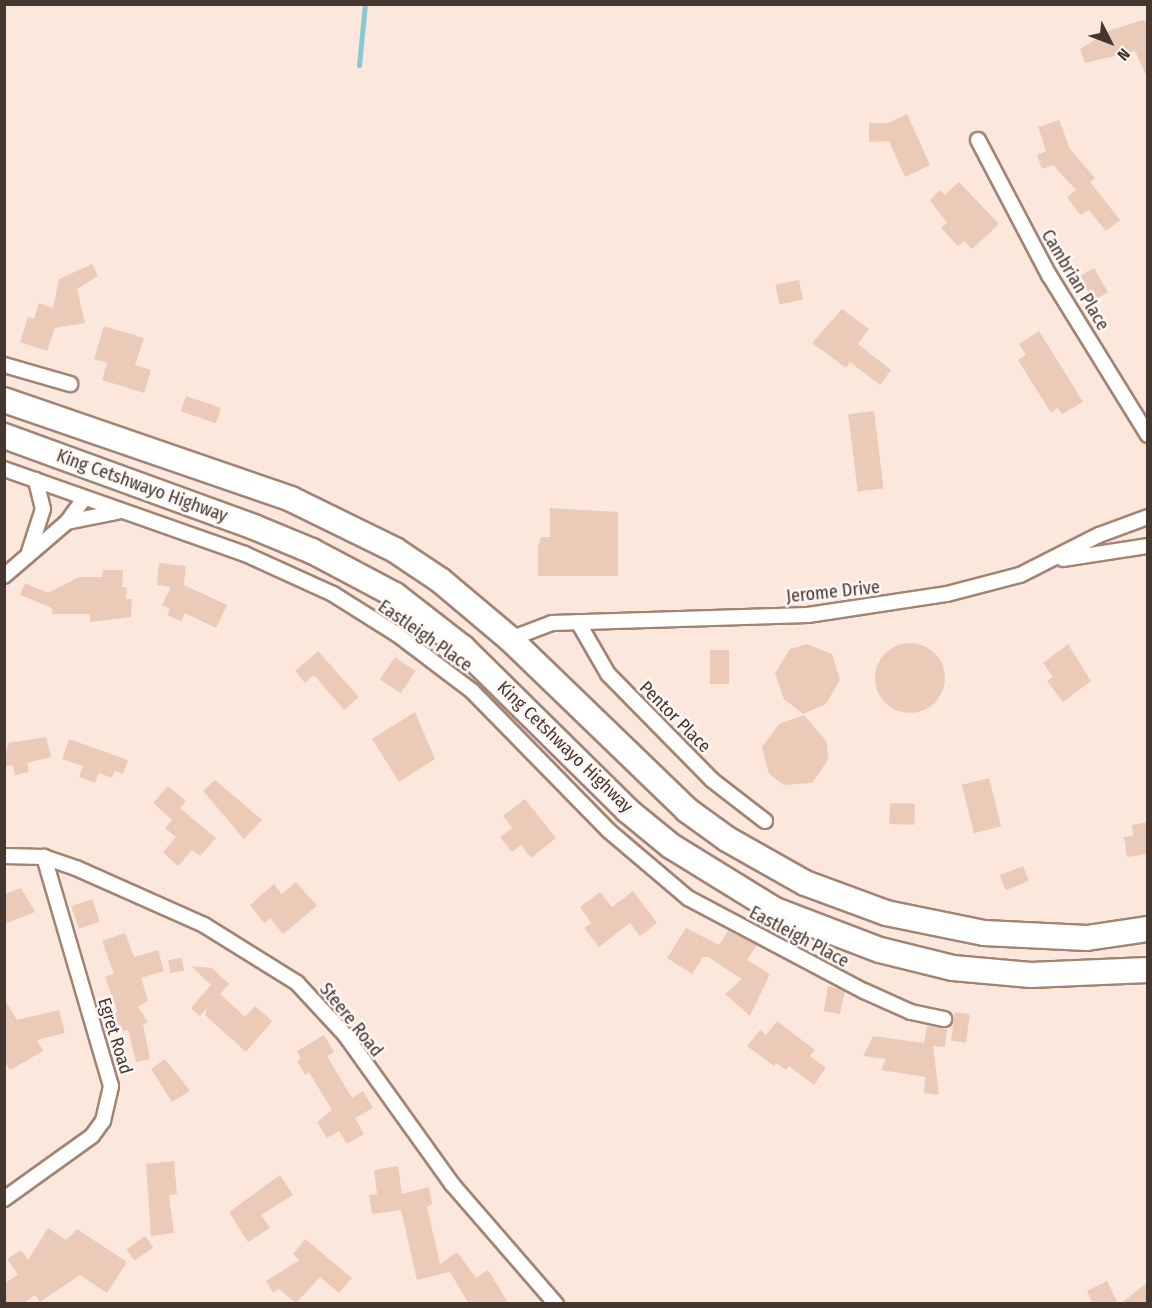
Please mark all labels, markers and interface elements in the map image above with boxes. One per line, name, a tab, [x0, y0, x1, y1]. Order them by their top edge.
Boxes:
north arrow	[1080, 12, 1140, 72]
text: N	[1113, 44, 1134, 64]
street label: Cambrian Place	[1037, 226, 1113, 334]
street label: King Cetshwayo Highway	[54, 445, 230, 527]
street label: Jerome Drive	[785, 576, 881, 608]
street label: Eastleigh Place	[374, 596, 476, 676]
street label: King Cetshwayo Highway	[493, 677, 637, 817]
street label: Pentor Place	[635, 677, 715, 757]
street label: Eastleigh Place	[746, 902, 852, 972]
street label: Steere Road	[315, 979, 387, 1061]
street label: Egret Road	[93, 995, 137, 1077]

